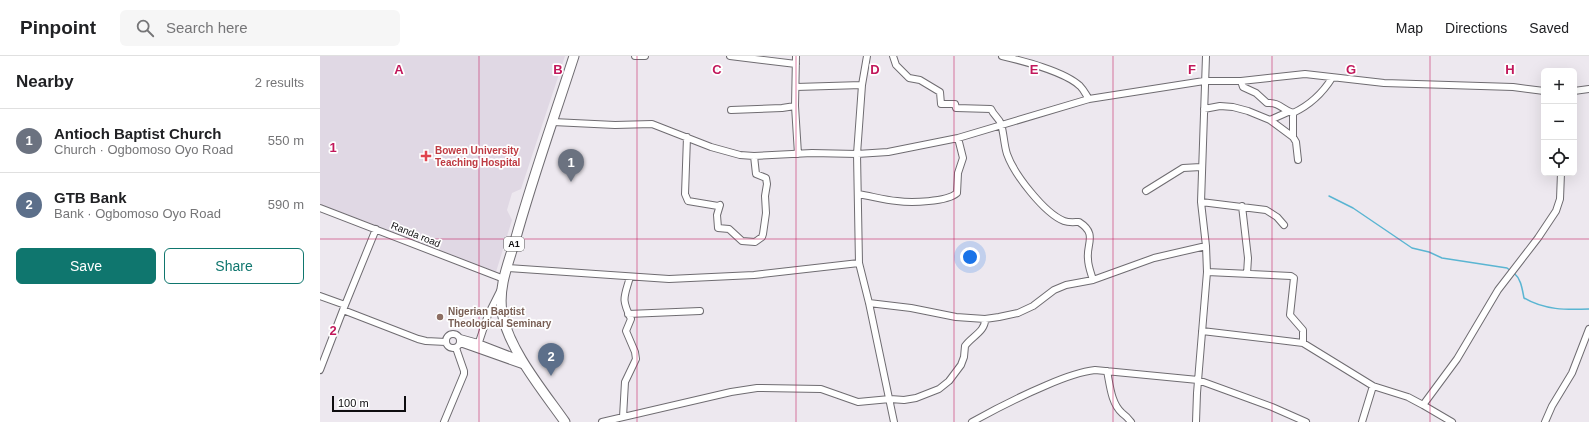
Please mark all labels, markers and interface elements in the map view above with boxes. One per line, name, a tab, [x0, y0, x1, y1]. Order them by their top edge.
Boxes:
search box	[120, 10, 400, 46]
text: Pinpoint	[20, 17, 96, 38]
icon: search	[134, 17, 156, 39]
text: Search here	[166, 19, 248, 36]
text: Map	[1396, 20, 1423, 36]
text: Directions	[1445, 20, 1507, 36]
text: Saved	[1529, 20, 1569, 36]
text: A	[394, 62, 404, 77]
text: B	[553, 62, 563, 77]
text: C	[712, 62, 722, 77]
text: D	[870, 62, 880, 77]
text: E	[1030, 62, 1039, 77]
text: F	[1188, 62, 1196, 77]
text: G	[1346, 62, 1356, 77]
text: H	[1505, 62, 1515, 77]
map controls	[1541, 68, 1577, 176]
button: +	[1541, 68, 1577, 104]
text: Nearby	[16, 72, 74, 91]
text: 2 results	[255, 75, 304, 90]
button: −	[1541, 104, 1577, 140]
text: Antioch Baptist Church	[54, 125, 222, 142]
text: 1	[25, 133, 33, 148]
text: 550 m	[268, 133, 304, 148]
text: 1	[329, 140, 337, 155]
button: locate	[1541, 140, 1577, 176]
text: Church · Ogbomoso Oyo Road	[54, 142, 233, 157]
place label: Bowen University Teaching Hospital	[435, 145, 521, 168]
pin: 1	[558, 149, 584, 182]
marker: Bowen University Teaching Hospital	[420, 150, 432, 162]
text: GTB Bank	[54, 189, 127, 206]
text: 2	[25, 197, 33, 212]
text: 590 m	[268, 197, 304, 212]
text: Bank · Ogbomoso Oyo Road	[54, 206, 221, 221]
street label: Randa road	[390, 220, 442, 249]
road number: A1	[504, 237, 524, 251]
your location	[960, 247, 980, 267]
button: Save	[16, 248, 156, 284]
button: Share	[164, 248, 304, 284]
place label: Nigerian Baptist Theological Seminary	[448, 306, 552, 329]
marker: Nigerian Baptist Theological Seminary	[435, 312, 445, 322]
text: 2	[329, 323, 337, 338]
pin: 2	[538, 343, 564, 376]
scale bar	[332, 394, 406, 413]
text: 100 m	[338, 397, 369, 409]

